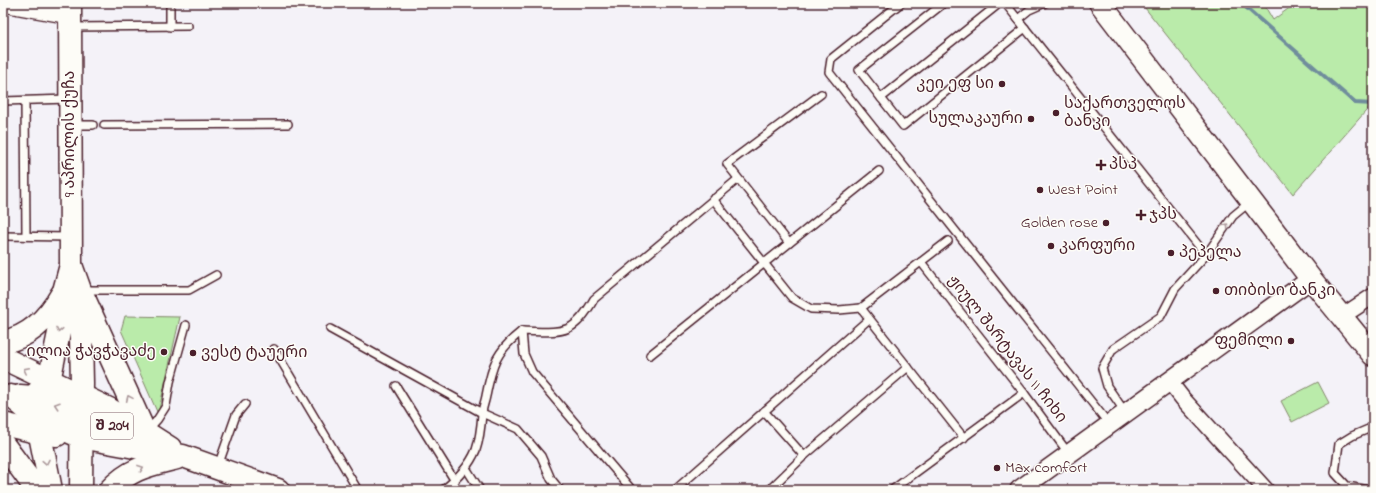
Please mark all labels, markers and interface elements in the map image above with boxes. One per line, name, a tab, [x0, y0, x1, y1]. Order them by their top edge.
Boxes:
street label: 9 აპრილის ქუჩა	[58, 71, 82, 197]
place label: კეი ეფ სი	[916, 72, 994, 96]
marker: კეი ეფ სი	[997, 79, 1007, 89]
place label: საქართველოს ბანკი	[1064, 92, 1186, 134]
place label: სულაკაური	[929, 107, 1023, 131]
marker: საქართველოს ბანკი	[1051, 108, 1061, 118]
marker: სულაკაური	[1026, 114, 1036, 124]
place label: პსპ	[1109, 153, 1137, 177]
marker: პსპ	[1096, 160, 1106, 170]
place label: West Point	[1048, 178, 1118, 202]
marker: West Point	[1035, 185, 1045, 195]
place label: ჯპს	[1149, 203, 1177, 227]
marker: ჯპს	[1136, 210, 1146, 220]
place label: Golden rose	[1021, 211, 1099, 235]
marker: Golden rose	[1101, 218, 1111, 228]
one-way arrow	[1221, 223, 1229, 230]
place label: კარფური	[1059, 234, 1135, 258]
marker: კარფური	[1046, 241, 1056, 251]
place label: პეპელა	[1179, 241, 1242, 265]
marker: პეპელა	[1166, 248, 1176, 258]
street label: ჟიულ შარტავას II ჩიხი	[941, 270, 1073, 428]
place label: თიბისი ბანკი	[1224, 279, 1335, 303]
marker: თიბისი ბანკი	[1211, 286, 1221, 296]
one-way arrow	[55, 327, 64, 333]
place label: ფემილი	[1214, 329, 1283, 353]
marker: ფემილი	[1286, 336, 1296, 346]
place label: ილია ჭავჭავაძე	[27, 340, 156, 364]
place label: ვესტ ტაუერი	[201, 341, 307, 365]
marker: ილია ჭავჭავაძე	[159, 347, 169, 357]
marker: ვესტ ტაუერი	[188, 348, 198, 358]
one-way arrow	[23, 367, 30, 374]
one-way arrow	[126, 394, 134, 402]
one-way arrow	[53, 401, 60, 410]
road number: შ 204	[91, 413, 133, 439]
place label: Max comfort	[1005, 456, 1088, 480]
one-way arrow	[41, 458, 50, 465]
marker: Max comfort	[992, 463, 1002, 473]
one-way arrow	[138, 464, 145, 472]

